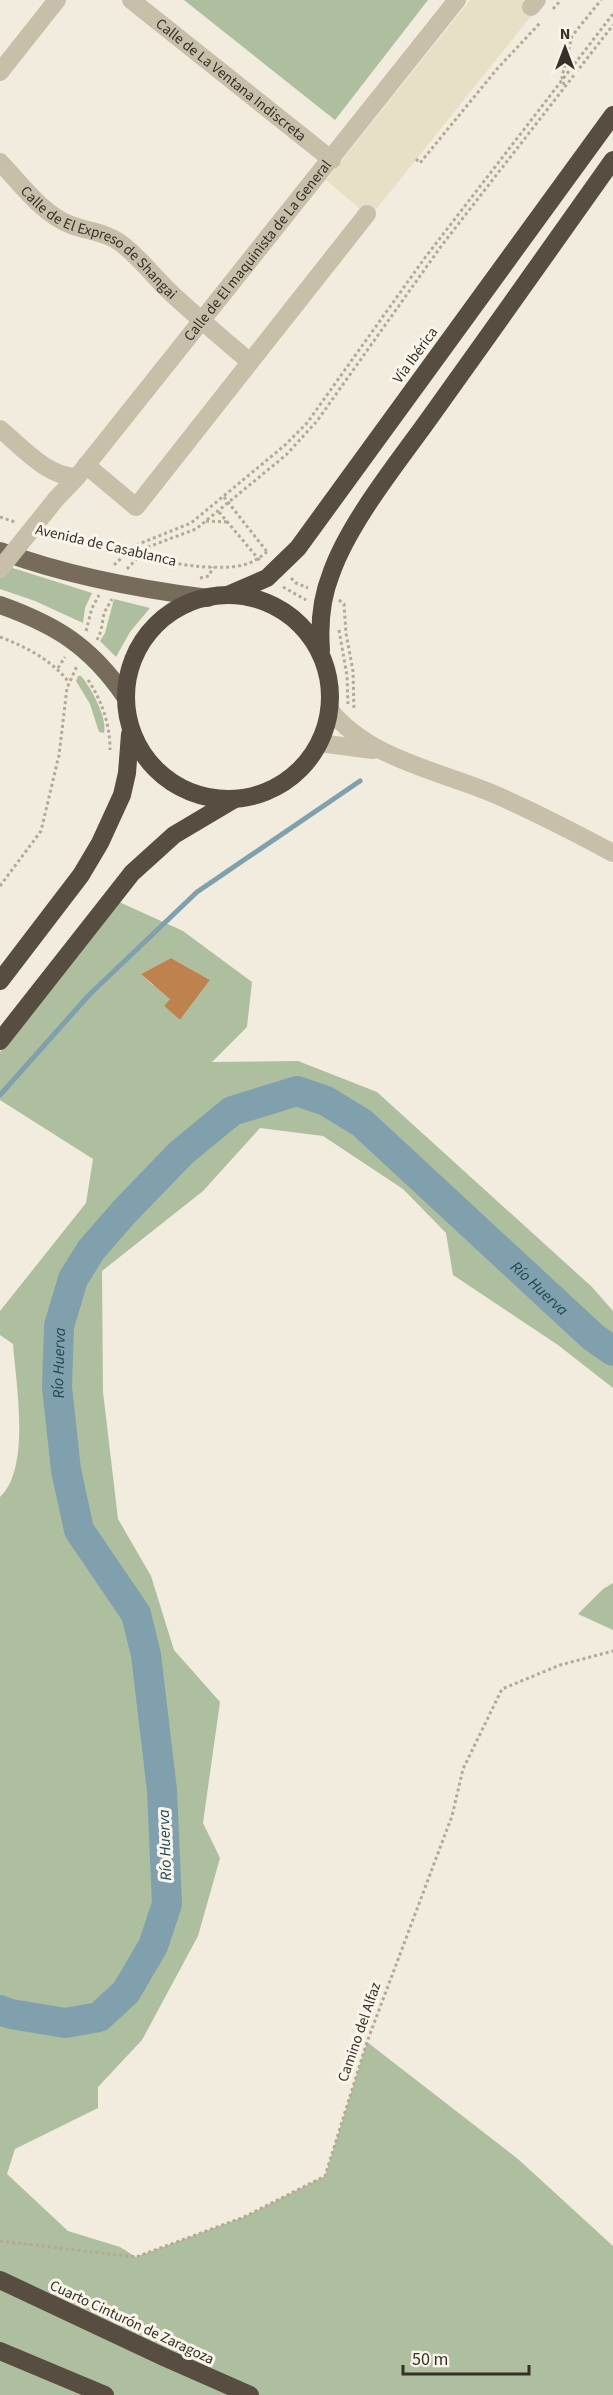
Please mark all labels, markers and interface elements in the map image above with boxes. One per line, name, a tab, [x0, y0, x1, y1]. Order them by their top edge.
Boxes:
street label: Calle de La Ventana Indiscreta	[151, 14, 311, 147]
north arrow	[535, 18, 595, 78]
text: N	[560, 23, 570, 45]
street label: Calle de El maquinista de La General	[179, 156, 337, 346]
street label: Calle de El Expreso de Shangai	[15, 181, 181, 304]
street label: Vía Ibérica	[388, 323, 443, 388]
street label: Avenida de Casablanca	[33, 519, 178, 572]
water label: Río Huerva	[506, 1256, 573, 1321]
water label: Río Huerva	[47, 1327, 71, 1400]
water label: Río Huerva	[153, 1809, 177, 1881]
street label: Camino del Alfaz	[333, 1979, 386, 2085]
street label: Cuarto Cinturón de Zaragoza	[46, 2275, 217, 2370]
scale bar	[403, 2338, 529, 2376]
text: 50 m	[412, 2347, 448, 2372]

